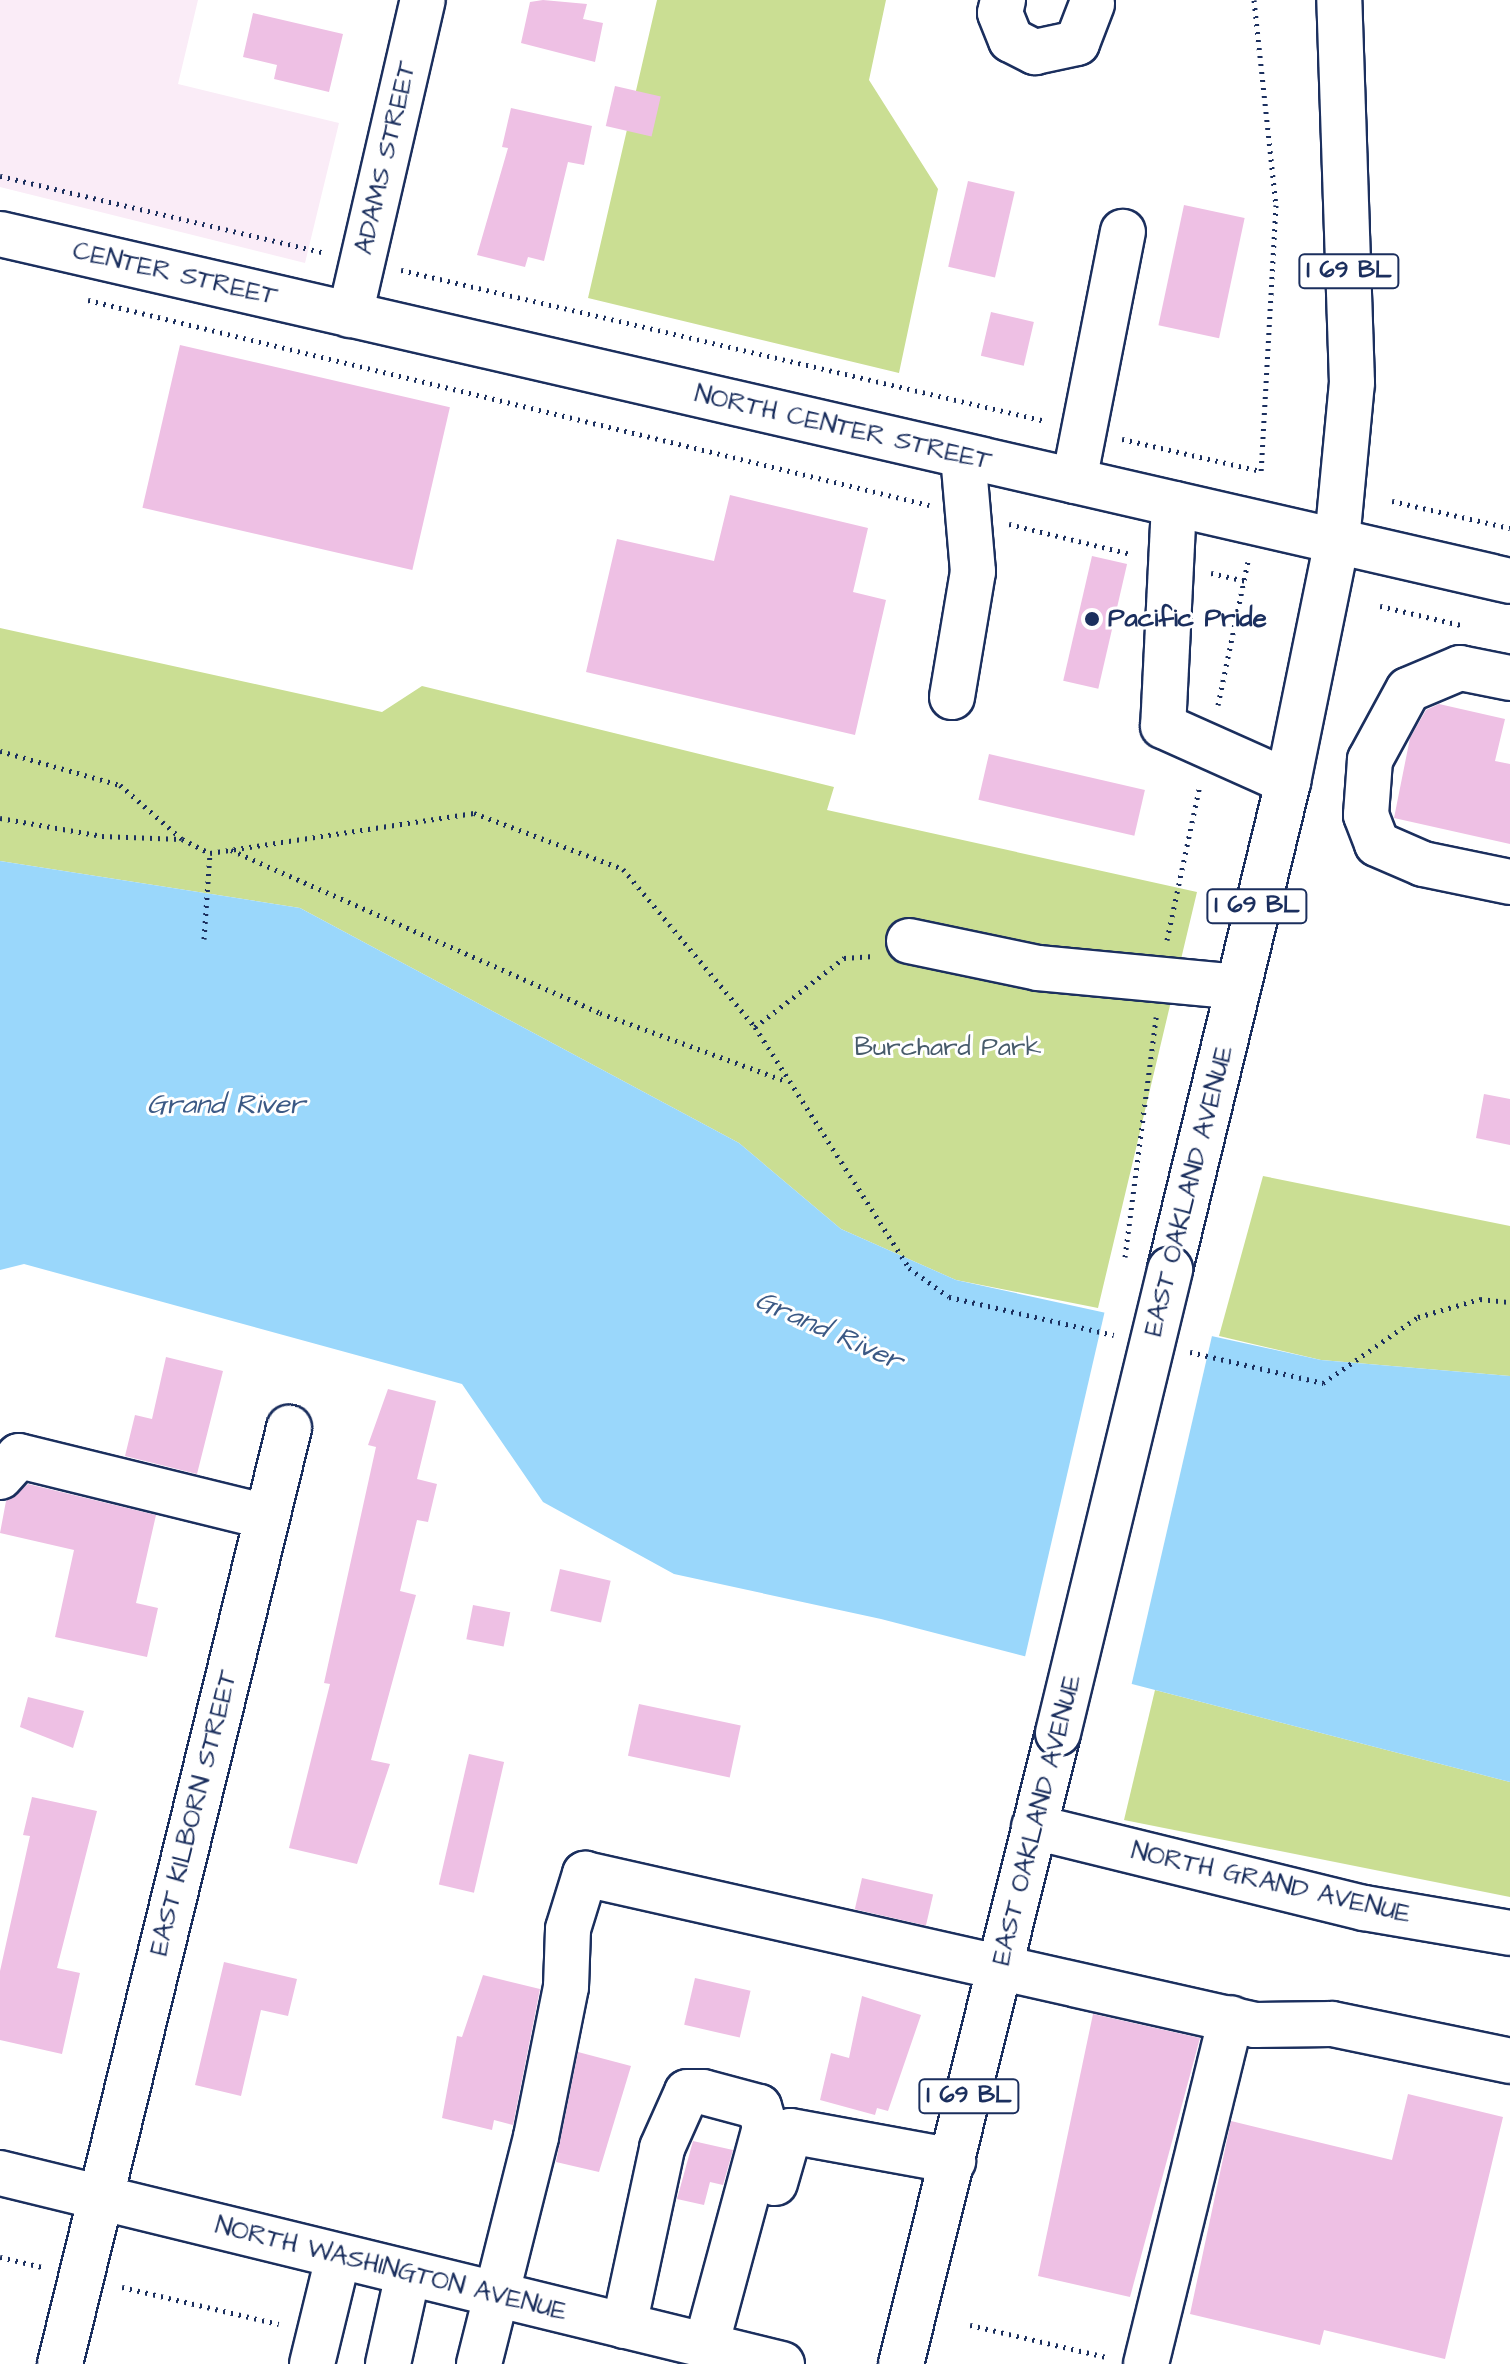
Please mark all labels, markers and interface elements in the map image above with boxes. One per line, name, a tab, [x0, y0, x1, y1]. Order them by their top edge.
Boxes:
street label: ADAMS STREET	[349, 58, 423, 258]
street label: CENTER STREET	[70, 235, 280, 313]
road number: I 69 BL	[1297, 251, 1401, 291]
street label: NORTH CENTER STREET	[692, 379, 994, 477]
place label: Pacific Pride	[1108, 603, 1267, 635]
marker: Pacific Pride	[1083, 610, 1101, 628]
road number: I 69 BL	[1205, 886, 1309, 926]
park label: Burchard Park	[855, 1032, 1041, 1064]
street label: EAST OAKLAND AVENUE	[1138, 1043, 1240, 1339]
water label: Grand River	[147, 1088, 305, 1122]
water label: Grand River	[750, 1284, 908, 1378]
street label: EAST KILBORN STREET	[143, 1667, 245, 1959]
street label: EAST OAKLAND AVENUE	[986, 1672, 1088, 1968]
street label: NORTH GRAND AVENUE	[1128, 1836, 1414, 1930]
road number: I 69 BL	[917, 2076, 1021, 2116]
street label: NORTH WASHINGTON AVENUE	[212, 2210, 570, 2328]

